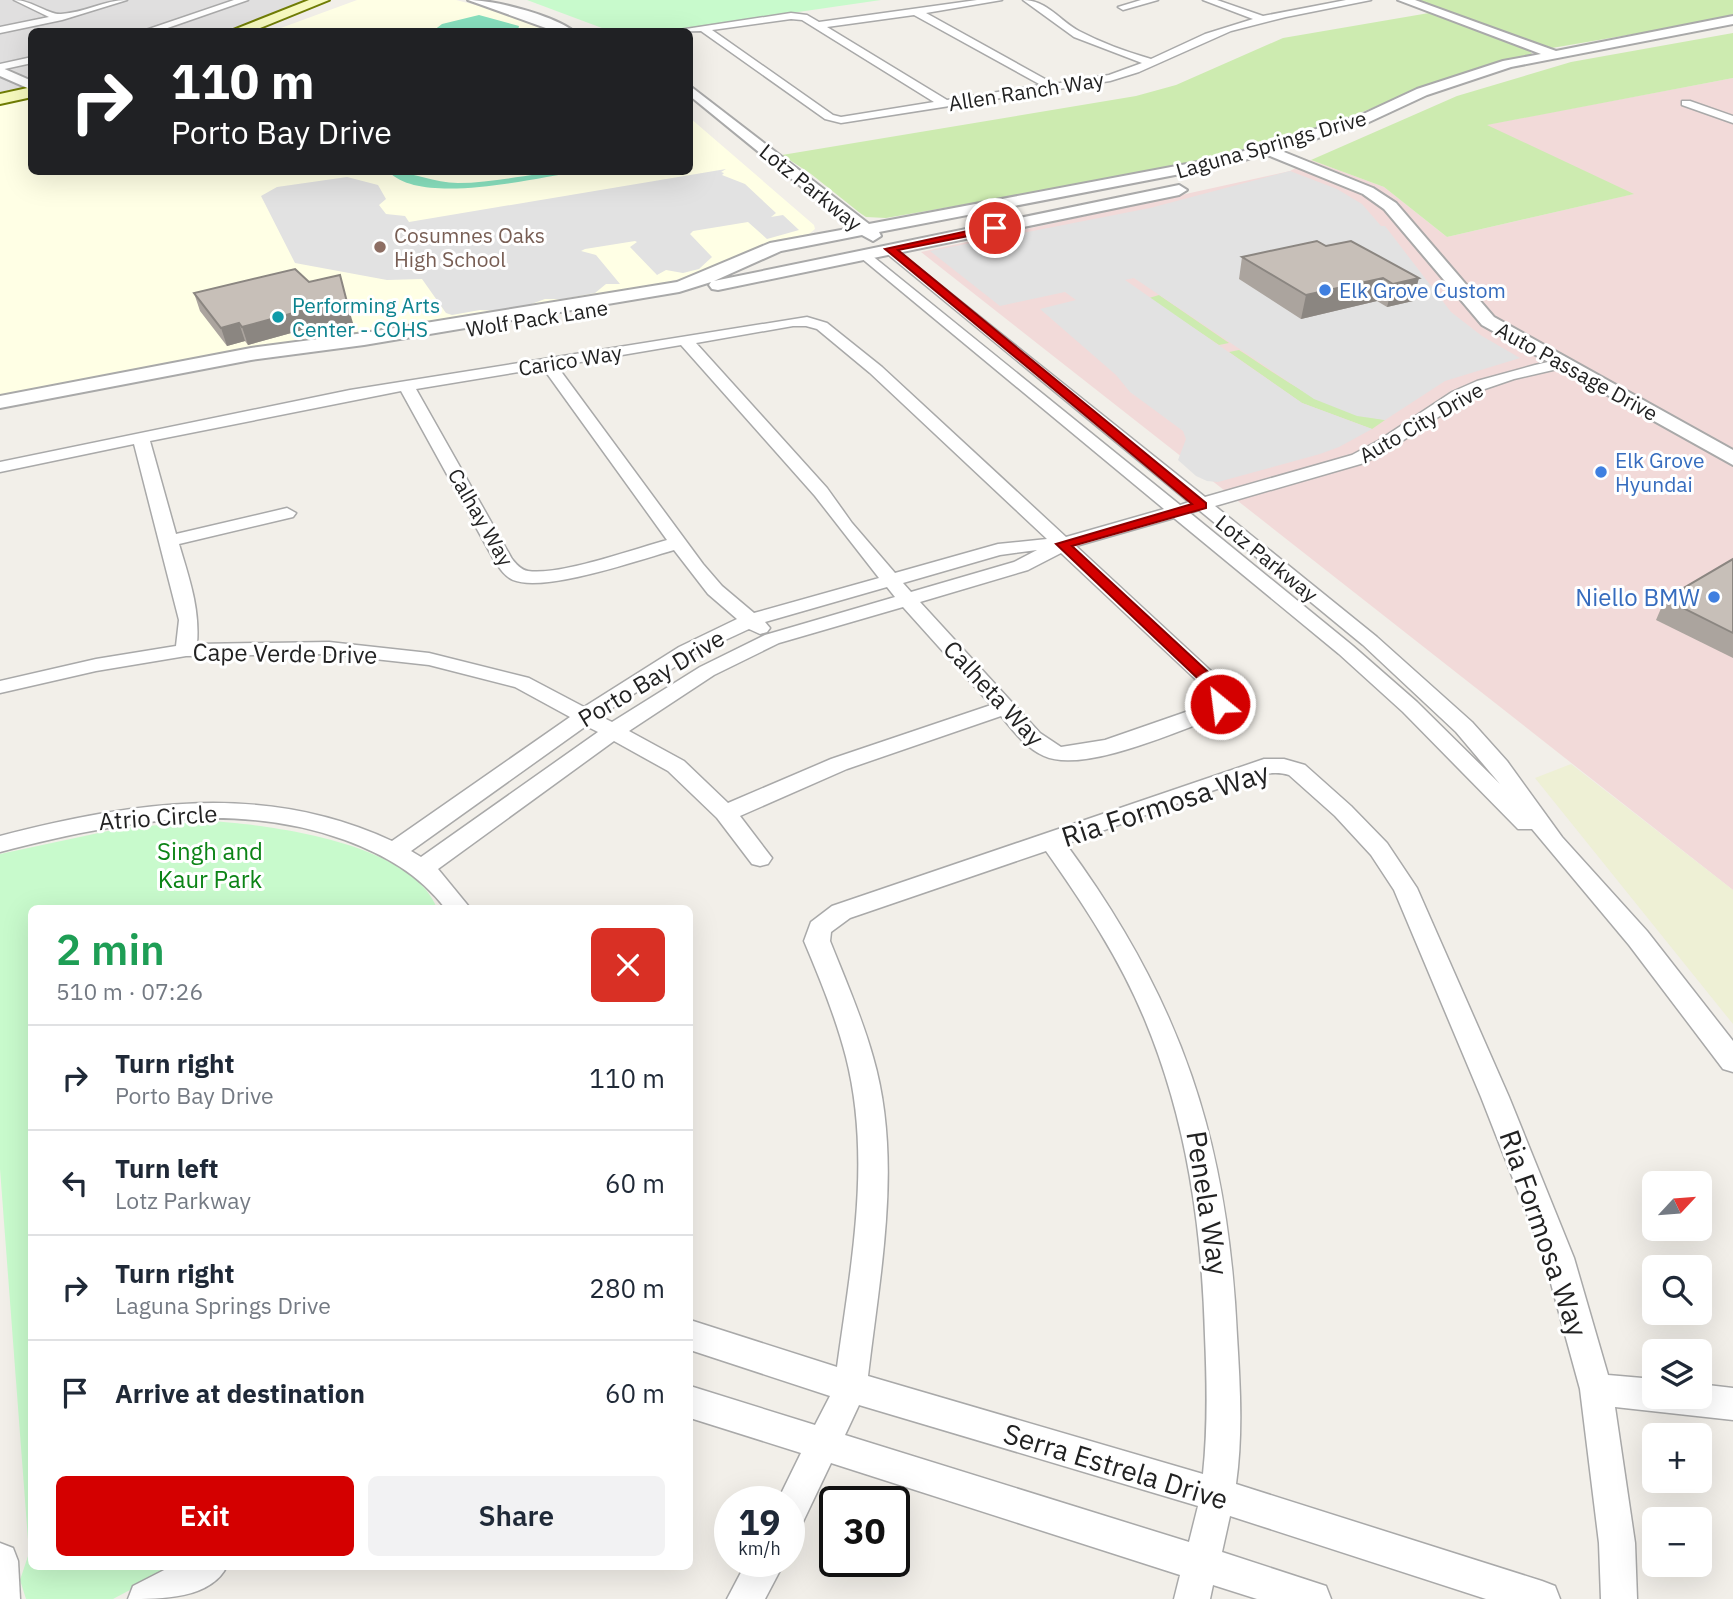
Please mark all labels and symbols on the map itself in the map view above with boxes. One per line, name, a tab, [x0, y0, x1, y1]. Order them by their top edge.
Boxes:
street label: Allen Ranch Way	[946, 65, 1106, 117]
street label: Laguna Springs Drive	[1172, 103, 1370, 185]
street label: Lotz Parkway	[754, 137, 868, 237]
pin	[965, 198, 1025, 258]
place label: Cosumnes Oaks High School	[394, 221, 545, 273]
marker: Cosumnes Oaks High School	[372, 239, 388, 255]
place label: Elk Grove Custom	[1339, 276, 1506, 304]
marker: Elk Grove Custom	[1317, 282, 1333, 298]
place label: Performing Arts Center - COHS	[292, 291, 440, 343]
street label: Wolf Pack Lane	[464, 293, 610, 343]
marker: Performing Arts Center - COHS	[270, 309, 286, 325]
street label: Auto Passage Drive	[1491, 315, 1663, 427]
street label: Carico Way	[516, 338, 624, 382]
street label: Auto City Drive	[1354, 375, 1488, 469]
place label: Elk Grove Hyundai	[1615, 446, 1704, 498]
street label: Calhay Way	[442, 463, 521, 571]
marker: Elk Grove Hyundai	[1593, 464, 1609, 480]
street label: Lotz Parkway	[1210, 508, 1324, 608]
place label: Niello BMW	[1575, 581, 1700, 613]
marker: Niello BMW	[1706, 589, 1722, 605]
street label: Porto Bay Drive	[572, 622, 730, 734]
street label: Calheta Way	[937, 633, 1051, 753]
street label: Cape Verde Drive	[192, 635, 378, 671]
position arrow	[1183, 667, 1257, 741]
street label: Ria Formosa Way	[1056, 753, 1274, 855]
street label: Atrio Circle	[98, 797, 218, 837]
park label: Singh and Kaur Park	[157, 835, 263, 895]
street label: Ria Formosa Way	[1491, 1125, 1597, 1341]
street label: Penela Way	[1178, 1128, 1238, 1278]
north arrow	[1642, 1171, 1712, 1241]
street label: Serra Estrela Drive	[999, 1414, 1233, 1518]
speed limit sign: 30	[819, 1486, 910, 1577]

